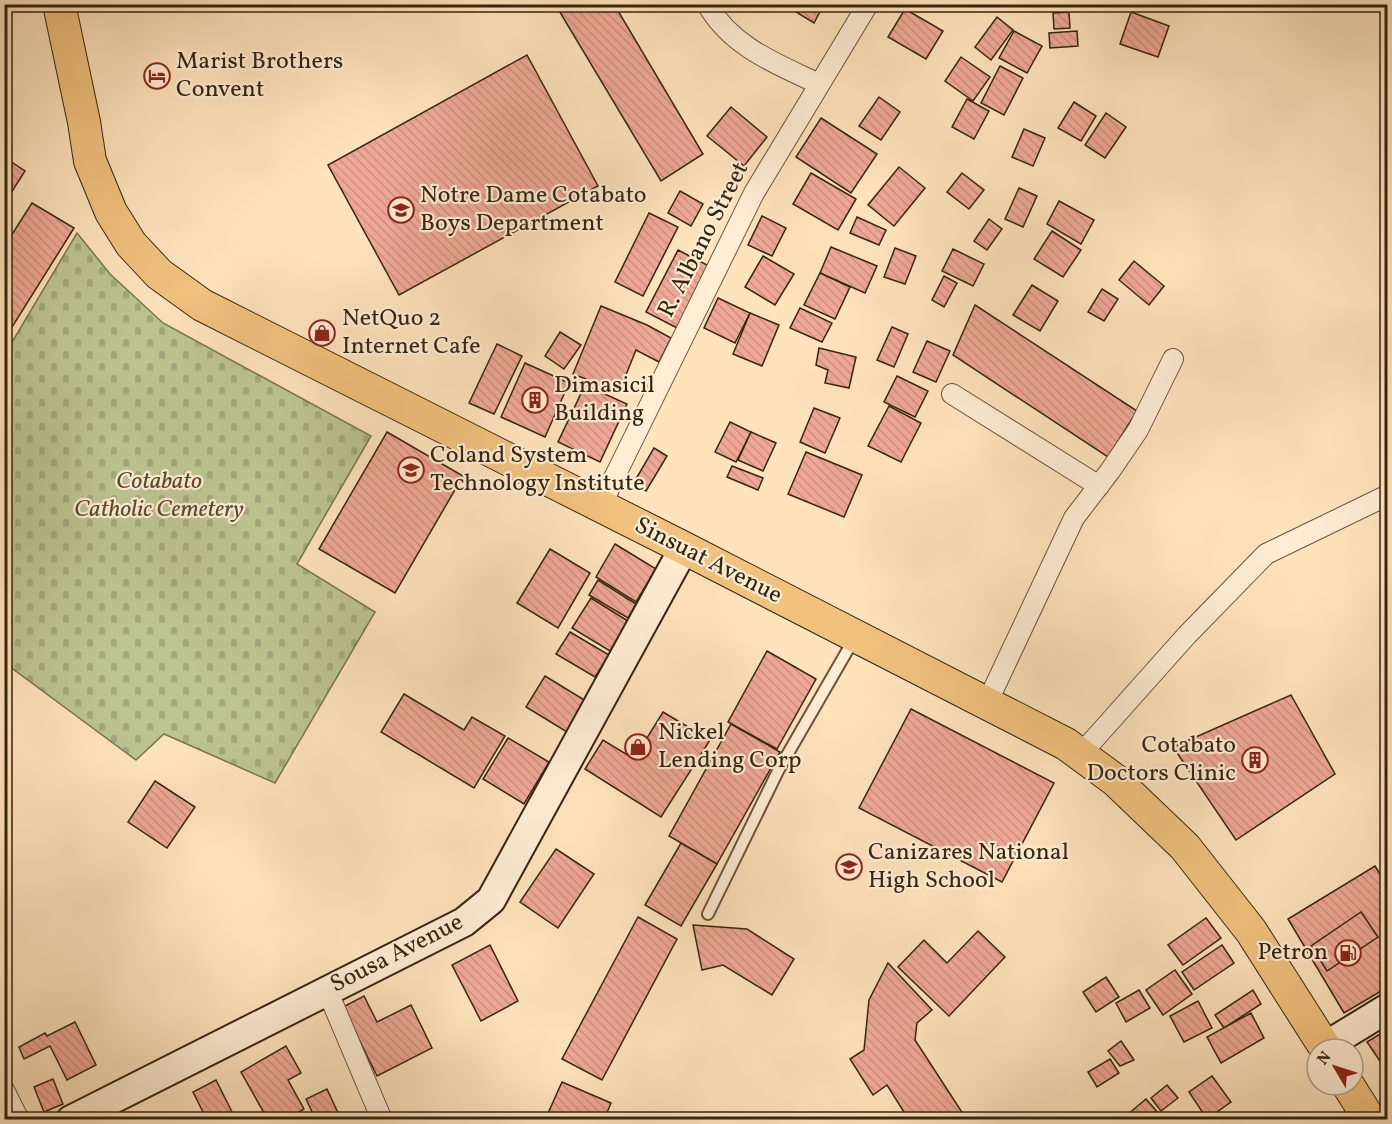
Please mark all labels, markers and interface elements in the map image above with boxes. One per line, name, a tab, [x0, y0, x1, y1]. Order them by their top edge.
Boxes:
place label: Marist Brothers Convent	[176, 45, 343, 107]
hotel icon: Marist Brothers Convent	[142, 61, 172, 91]
street label: R. Albano Street	[650, 156, 758, 324]
place label: Notre Dame Cotabato Boys Department	[420, 179, 647, 241]
school or university icon: Notre Dame Cotabato Boys Department	[386, 195, 416, 225]
place label: NetQuo 2 Internet Cafe	[342, 302, 481, 364]
shop icon: NetQuo 2 Internet Cafe	[307, 318, 337, 348]
place label: Dimasicil Building	[554, 369, 655, 431]
building icon: Dimasicil Building	[520, 385, 550, 415]
place label: Coland System Technology Institute	[430, 439, 645, 501]
school or university icon: Coland System Technology Institute	[396, 455, 426, 485]
park label: Cotabato Catholic Cemetery	[74, 465, 244, 527]
street label: Sinsuat Avenue	[628, 509, 788, 613]
place label: Nickel Lending Corp	[658, 716, 802, 778]
place label: Cotabato Doctors Clinic	[1087, 729, 1236, 791]
shop icon: Nickel Lending Corp	[623, 732, 653, 762]
building icon: Cotabato Doctors Clinic	[1240, 745, 1270, 775]
place label: Canizares National High School	[868, 836, 1069, 898]
school or university icon: Canizares National High School	[834, 852, 864, 882]
street label: Sousa Avenue	[325, 906, 469, 1002]
place label: Petron	[1258, 936, 1328, 970]
fuel station icon: Petron	[1333, 938, 1363, 968]
north arrow	[1305, 1037, 1365, 1097]
text: N	[1313, 1047, 1337, 1070]

